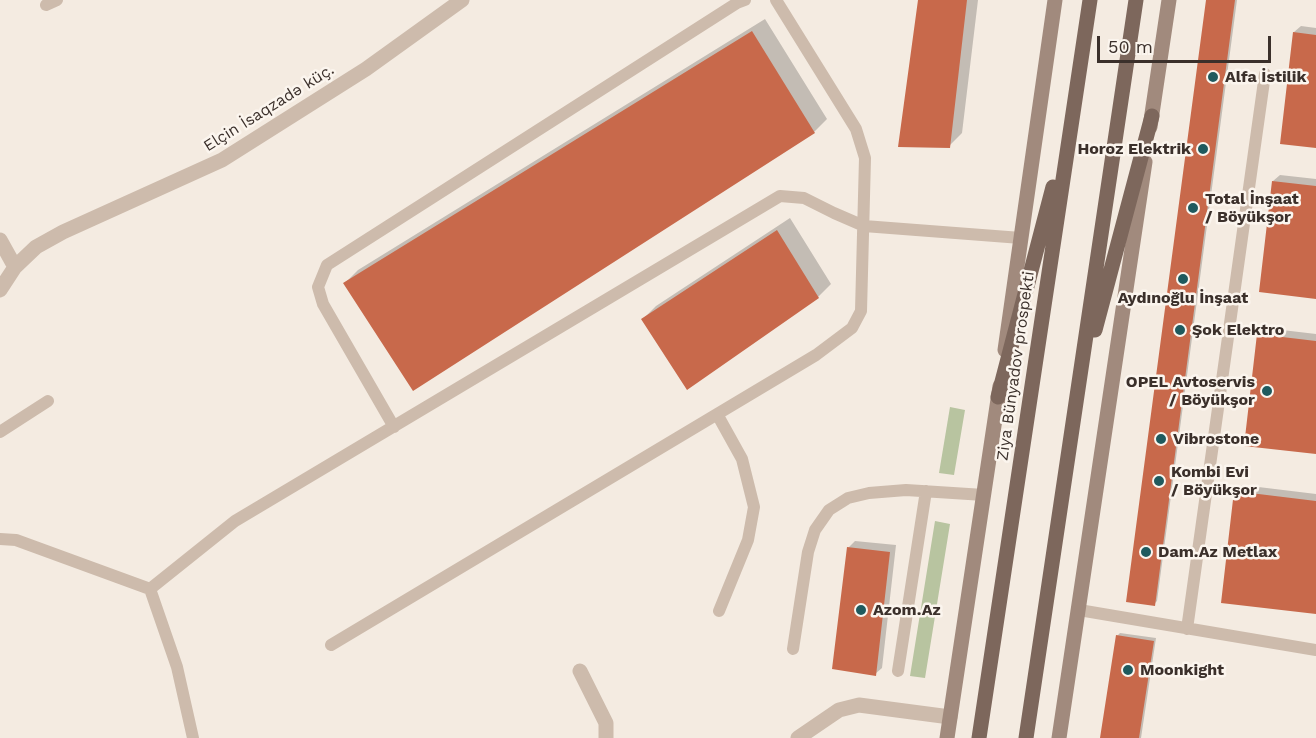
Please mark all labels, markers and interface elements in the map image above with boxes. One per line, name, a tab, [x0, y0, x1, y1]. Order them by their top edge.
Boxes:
scale bar	[1100, 24, 1274, 62]
text: 50 m	[1108, 36, 1153, 57]
street label: Elçin İsaqzadə küç.	[200, 60, 338, 156]
place label: Alfa İstilik	[1225, 67, 1306, 87]
marker: Alfa İstilik	[1206, 70, 1220, 84]
place label: Horoz Elektrik	[1077, 139, 1191, 159]
marker: Horoz Elektrik	[1196, 142, 1210, 156]
place label: Total İnşaat / Böyükşor	[1205, 189, 1299, 227]
marker: Total İnşaat / Böyükşor	[1186, 201, 1200, 215]
street label: Ziya Bünyadov prospekti	[993, 270, 1039, 462]
marker: Aydınoğlu İnşaat	[1176, 272, 1190, 286]
place label: Aydınoğlu İnşaat	[1118, 288, 1248, 308]
place label: Şok Elektro	[1192, 320, 1284, 340]
marker: Şok Elektro	[1173, 323, 1187, 337]
place label: OPEL Avtoservis / Böyükşor	[1126, 372, 1255, 410]
marker: OPEL Avtoservis / Böyükşor	[1260, 384, 1274, 398]
place label: Vibrostone	[1173, 429, 1259, 449]
marker: Vibrostone	[1154, 432, 1168, 446]
place label: Kombi Evi / Böyükşor	[1171, 462, 1257, 500]
marker: Kombi Evi / Böyükşor	[1152, 474, 1166, 488]
place label: Dam.Az Metlax	[1158, 542, 1277, 562]
marker: Dam.Az Metlax	[1139, 545, 1153, 559]
place label: Azom.Az	[873, 600, 941, 620]
marker: Azom.Az	[854, 603, 868, 617]
place label: Moonkight	[1140, 660, 1224, 680]
marker: Moonkight	[1121, 663, 1135, 677]

